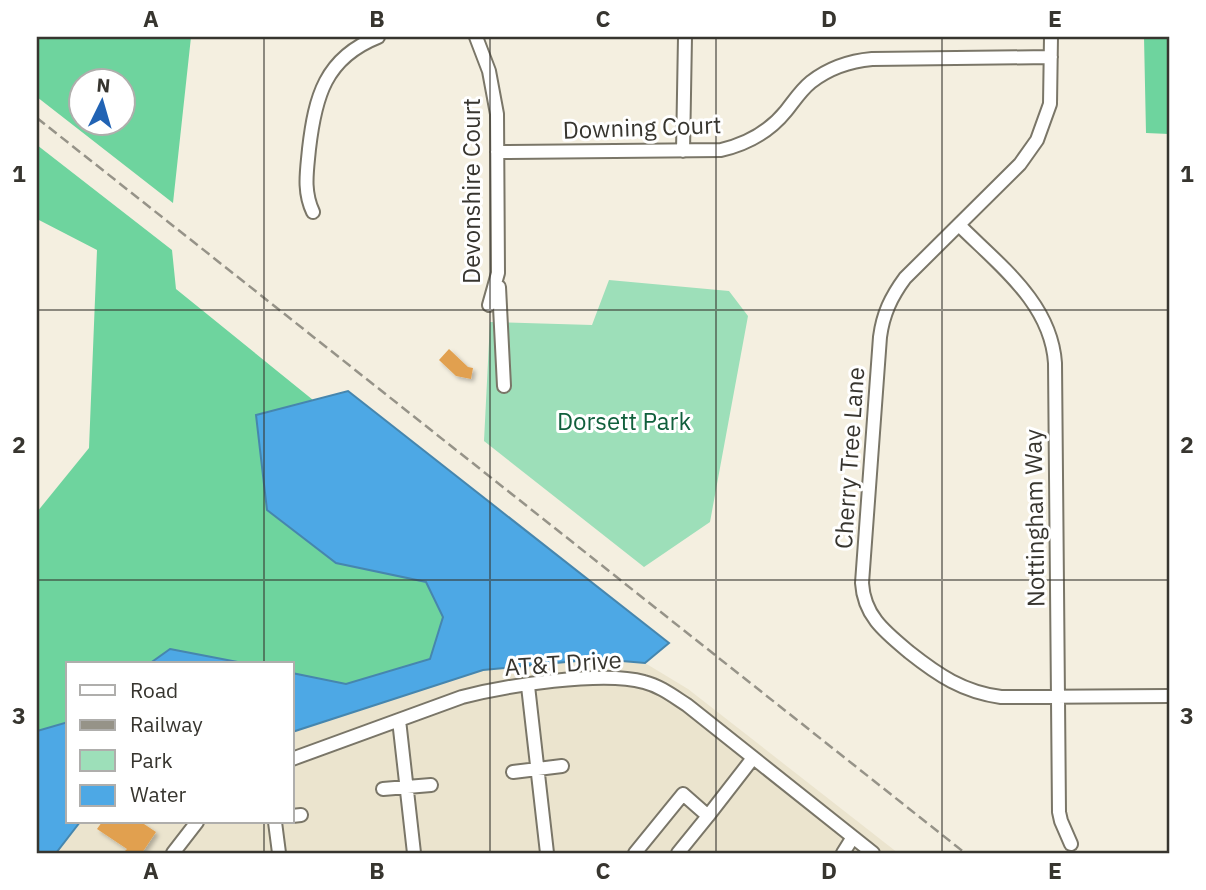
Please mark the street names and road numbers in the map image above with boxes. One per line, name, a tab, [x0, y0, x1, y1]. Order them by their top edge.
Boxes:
street label: Devonshire Court	[455, 98, 487, 284]
street label: Downing Court	[562, 108, 722, 146]
street label: Cherry Tree Lane	[827, 366, 871, 550]
street label: Nottingham Way	[1016, 429, 1052, 607]
street label: AT&T Drive	[503, 643, 623, 683]

